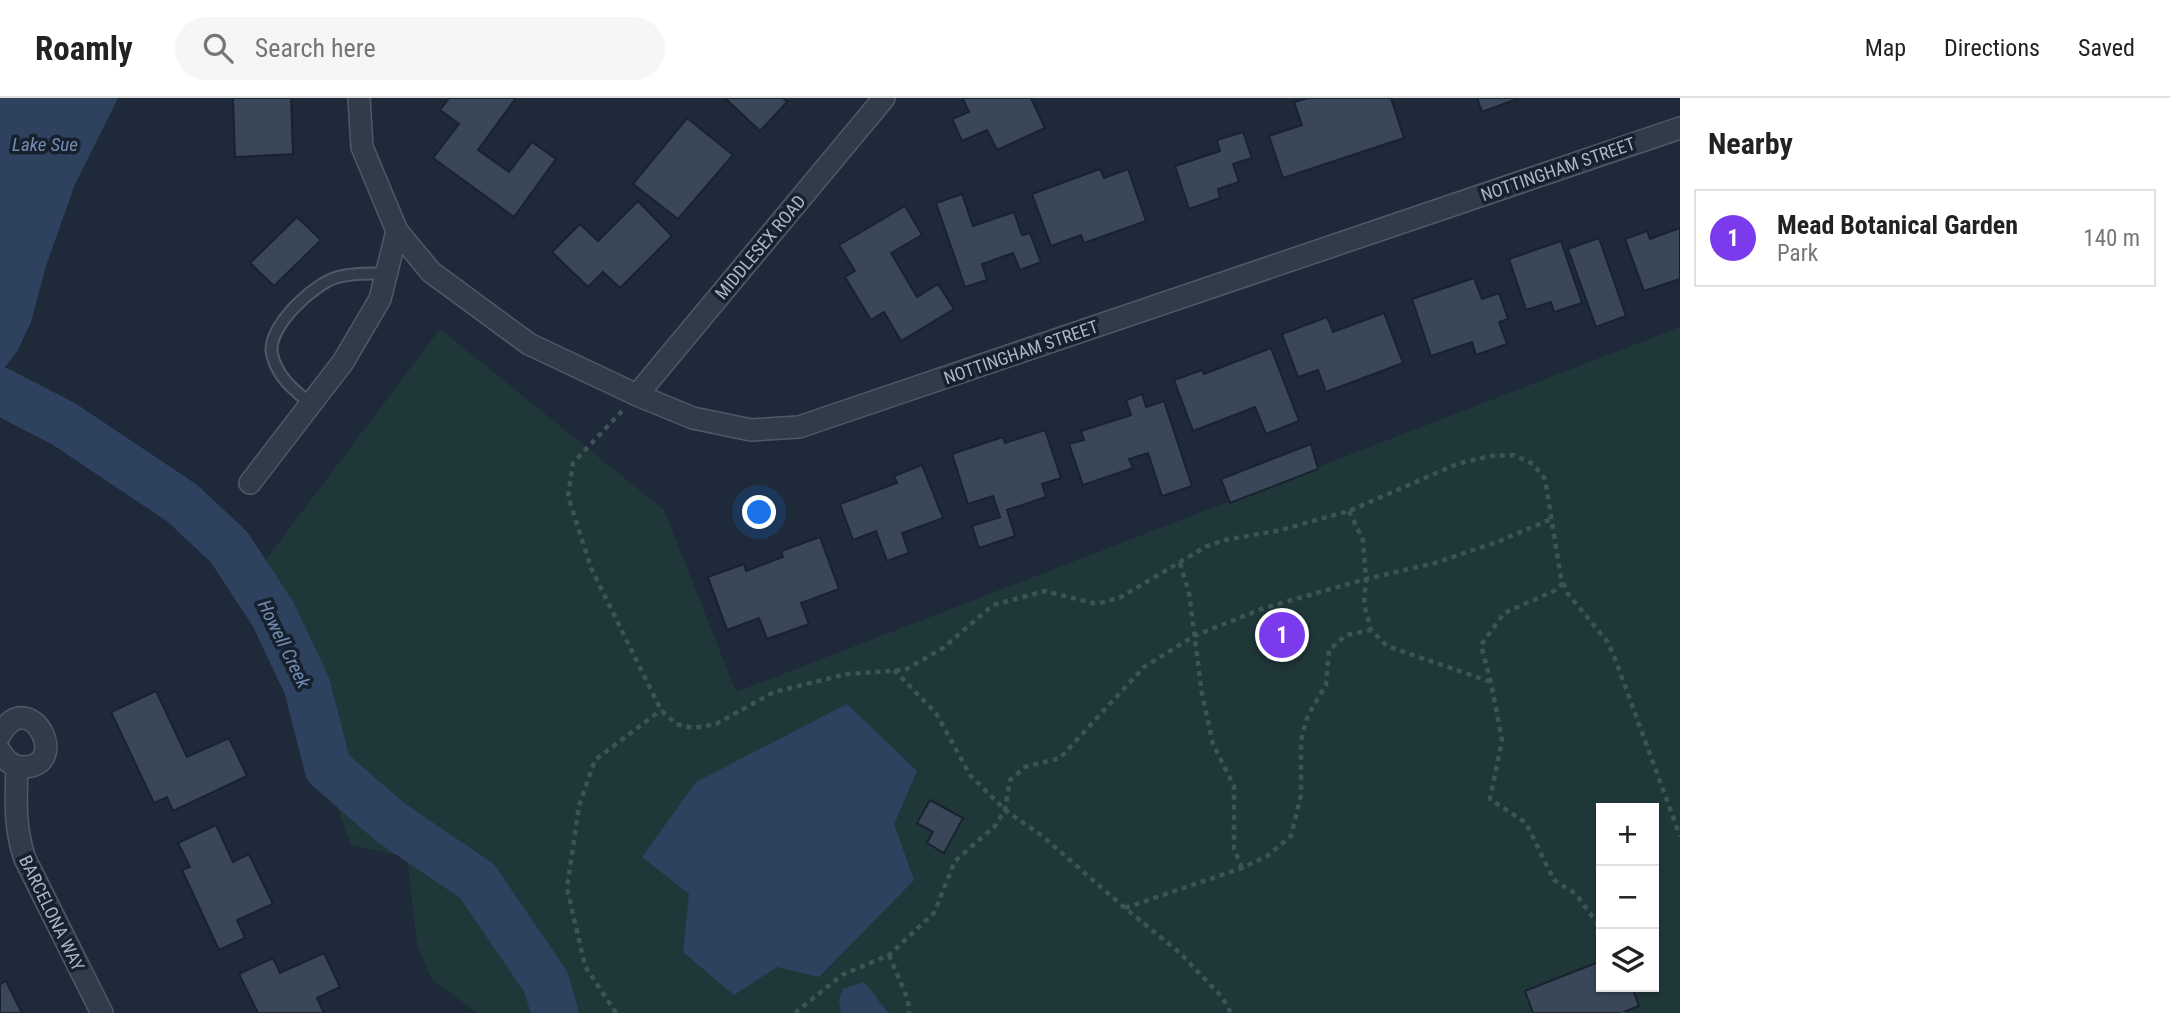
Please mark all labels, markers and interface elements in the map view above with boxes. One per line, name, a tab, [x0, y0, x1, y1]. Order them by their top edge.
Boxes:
search box	[175, 17, 665, 80]
text: Roamly	[35, 29, 133, 68]
icon: search	[199, 29, 237, 67]
text: Search here	[255, 33, 376, 63]
text: Map	[1865, 34, 1906, 62]
text: Directions	[1944, 34, 2040, 62]
text: Saved	[2078, 34, 2135, 62]
text: Nearby	[1708, 126, 1793, 161]
water label: Lake Sue	[12, 133, 78, 156]
street label: NOTTINGHAM STREET	[1478, 133, 1638, 205]
street label: MIDDLESEX ROAD	[710, 191, 810, 303]
text: Mead Botanical Garden	[1777, 210, 2018, 240]
text: 1	[1727, 225, 1739, 252]
text: 140 m	[2083, 225, 2140, 252]
text: Park	[1777, 240, 1818, 267]
street label: NOTTINGHAM STREET	[941, 316, 1101, 388]
your location	[742, 495, 776, 529]
water label: Howell Creek	[253, 596, 316, 693]
pin: 1	[1259, 609, 1305, 661]
map controls	[1596, 803, 1659, 992]
button: +	[1596, 803, 1659, 866]
street label: BARCELONA WAY	[15, 852, 89, 975]
button: −	[1596, 866, 1659, 929]
button: layers	[1596, 929, 1659, 992]

